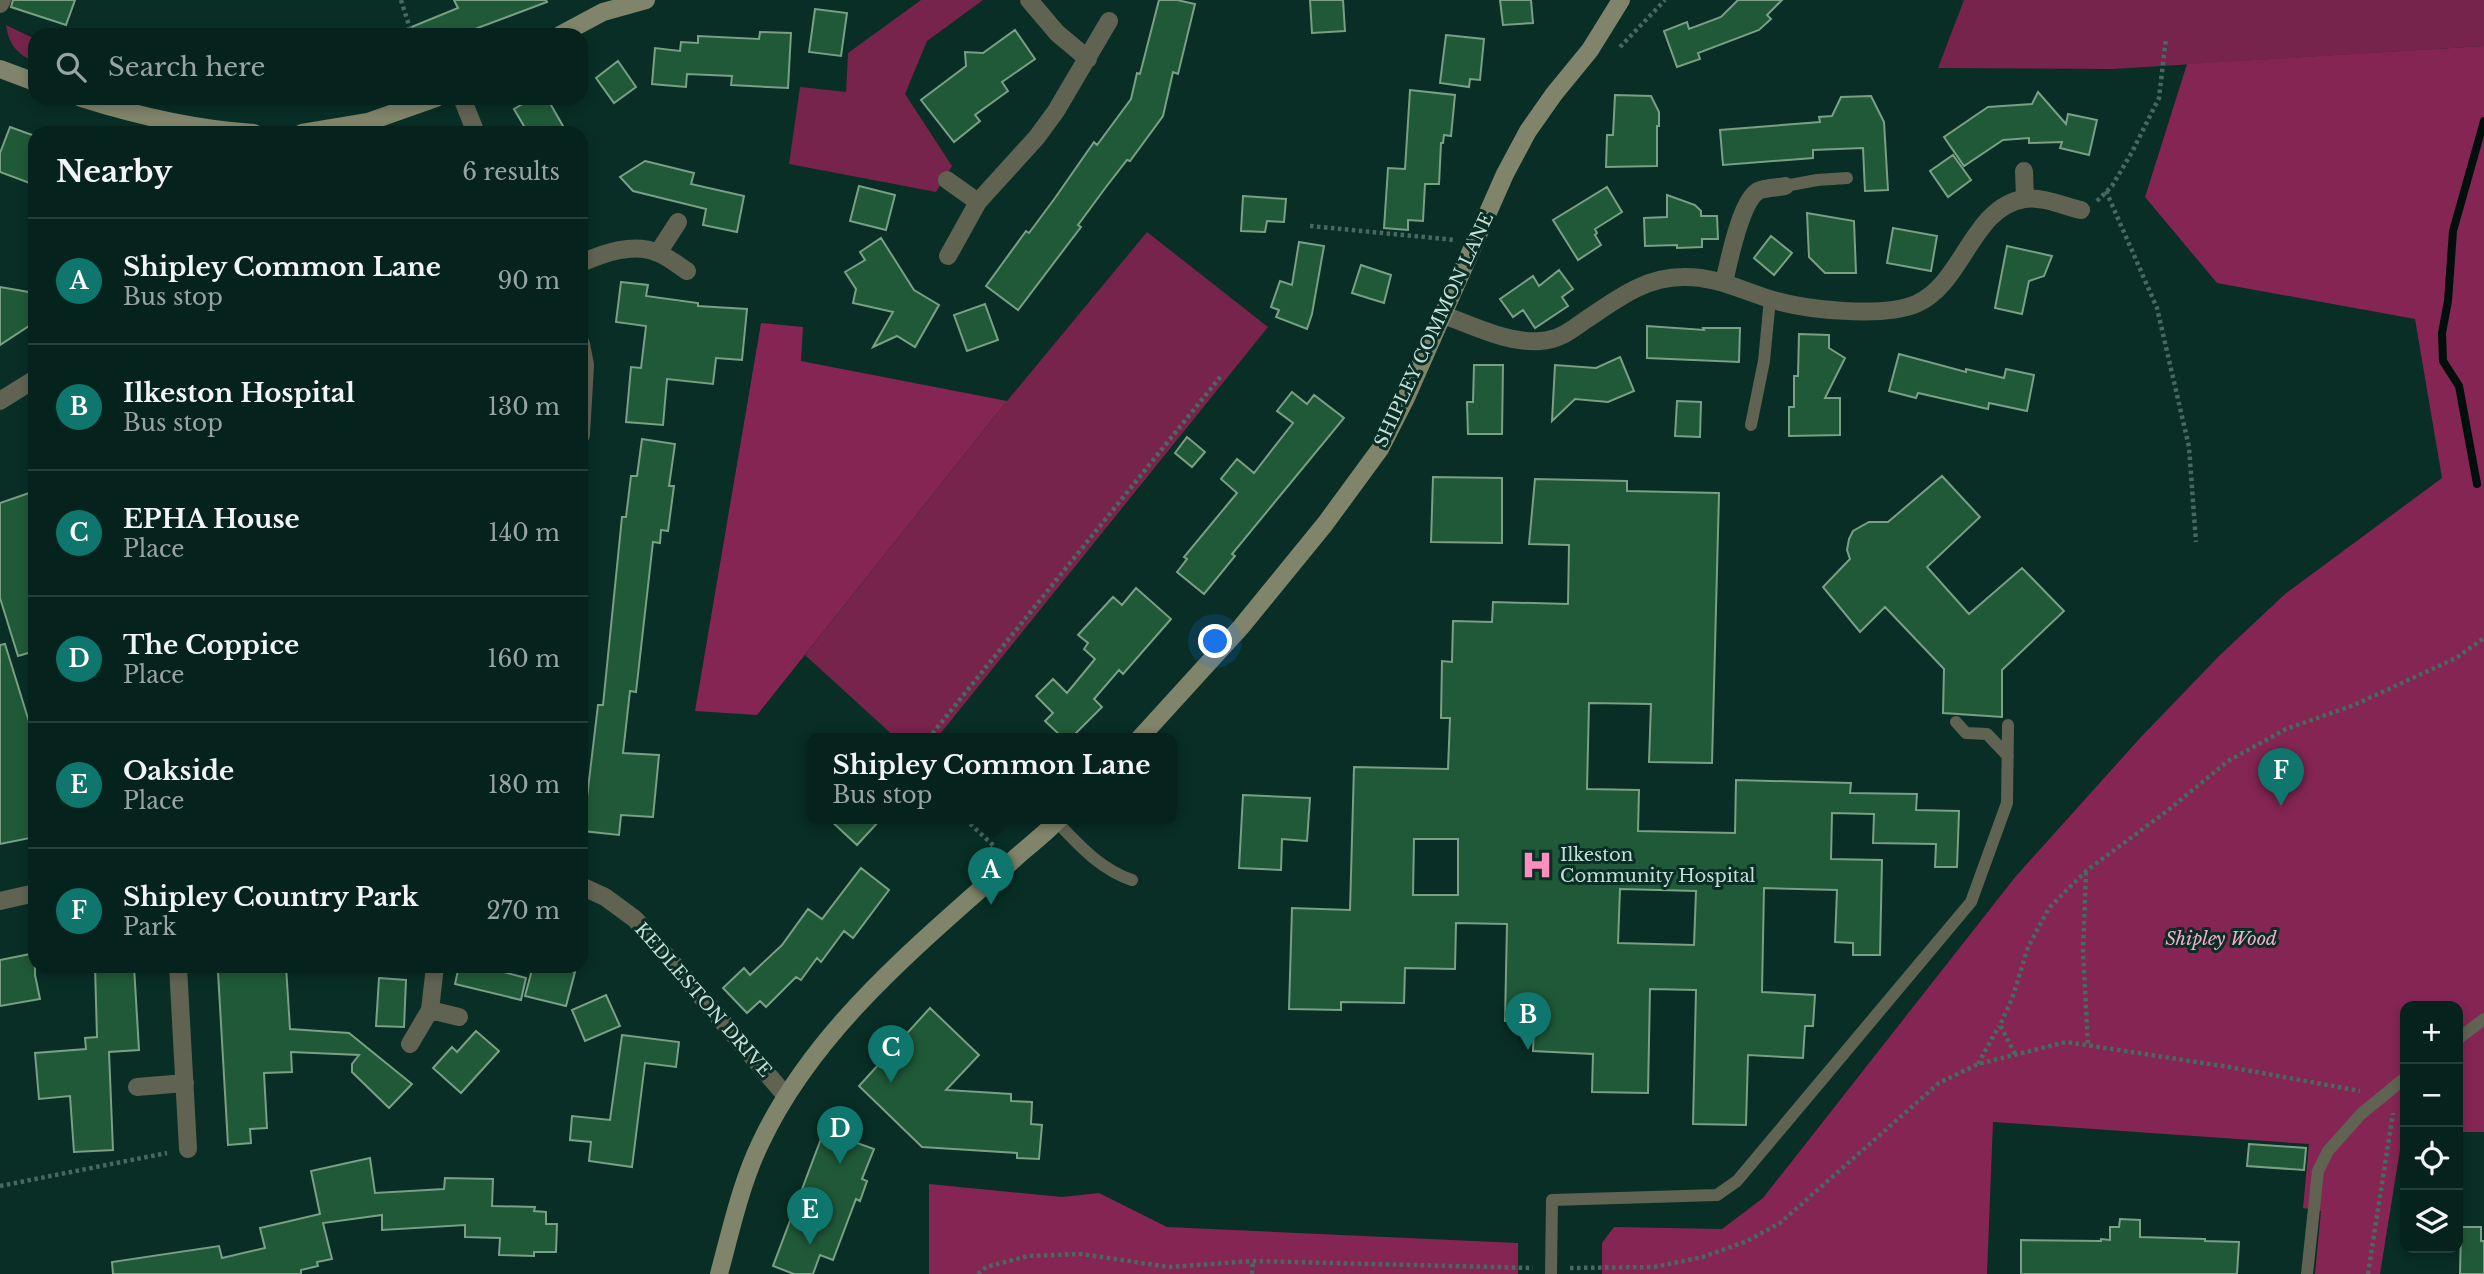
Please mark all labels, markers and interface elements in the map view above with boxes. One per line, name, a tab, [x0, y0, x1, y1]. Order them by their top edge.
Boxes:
search box	[28, 28, 588, 105]
icon: search	[52, 48, 90, 86]
text: Search here	[108, 51, 265, 83]
text: Nearby	[56, 153, 172, 190]
text: 6 results	[462, 158, 560, 186]
street label: SHIPLEY COMMON LANE	[1370, 209, 1498, 451]
text: Shipley Common Lane	[123, 251, 441, 283]
text: A	[70, 267, 88, 295]
text: 90 m	[498, 267, 560, 295]
text: Bus stop	[123, 283, 223, 311]
text: Ilkeston Hospital	[123, 377, 355, 409]
text: B	[70, 393, 88, 421]
text: 130 m	[488, 393, 560, 421]
text: Bus stop	[123, 409, 223, 437]
text: EPHA House	[123, 503, 300, 535]
text: C	[70, 519, 88, 547]
text: 140 m	[489, 519, 560, 547]
text: Place	[123, 535, 185, 563]
your location	[1198, 624, 1232, 658]
text: The Coppice	[123, 629, 299, 661]
text: D	[68, 645, 90, 673]
text: 160 m	[487, 645, 560, 673]
text: Place	[123, 661, 185, 689]
popup	[806, 733, 1177, 824]
pin: F	[2258, 748, 2304, 806]
text: Shipley Common Lane	[832, 749, 1151, 781]
text: Oakside	[123, 755, 234, 787]
text: E	[70, 771, 88, 799]
text: 180 m	[488, 771, 560, 799]
text: Bus stop	[832, 781, 932, 809]
text: Place	[123, 787, 185, 815]
place label: Ilkeston Community Hospital	[1560, 844, 1756, 887]
pin: A	[968, 847, 1014, 905]
hospital icon: Ilkeston Community Hospital	[1520, 848, 1554, 882]
text: Shipley Country Park	[123, 881, 419, 913]
text: F	[71, 897, 87, 925]
text: 270 m	[487, 897, 560, 925]
text: Park	[123, 913, 176, 941]
street label: KEDLESTON DRIVE	[630, 918, 776, 1082]
park label: Shipley Wood	[2165, 928, 2277, 950]
pin: B	[1505, 992, 1551, 1050]
map controls	[2400, 1001, 2463, 1253]
button: +	[2400, 1001, 2463, 1064]
pin: C	[868, 1025, 914, 1083]
button: −	[2400, 1064, 2463, 1127]
pin: D	[817, 1106, 863, 1164]
button: locate	[2400, 1127, 2463, 1190]
pin: E	[787, 1187, 833, 1245]
button: layers	[2400, 1190, 2463, 1253]

